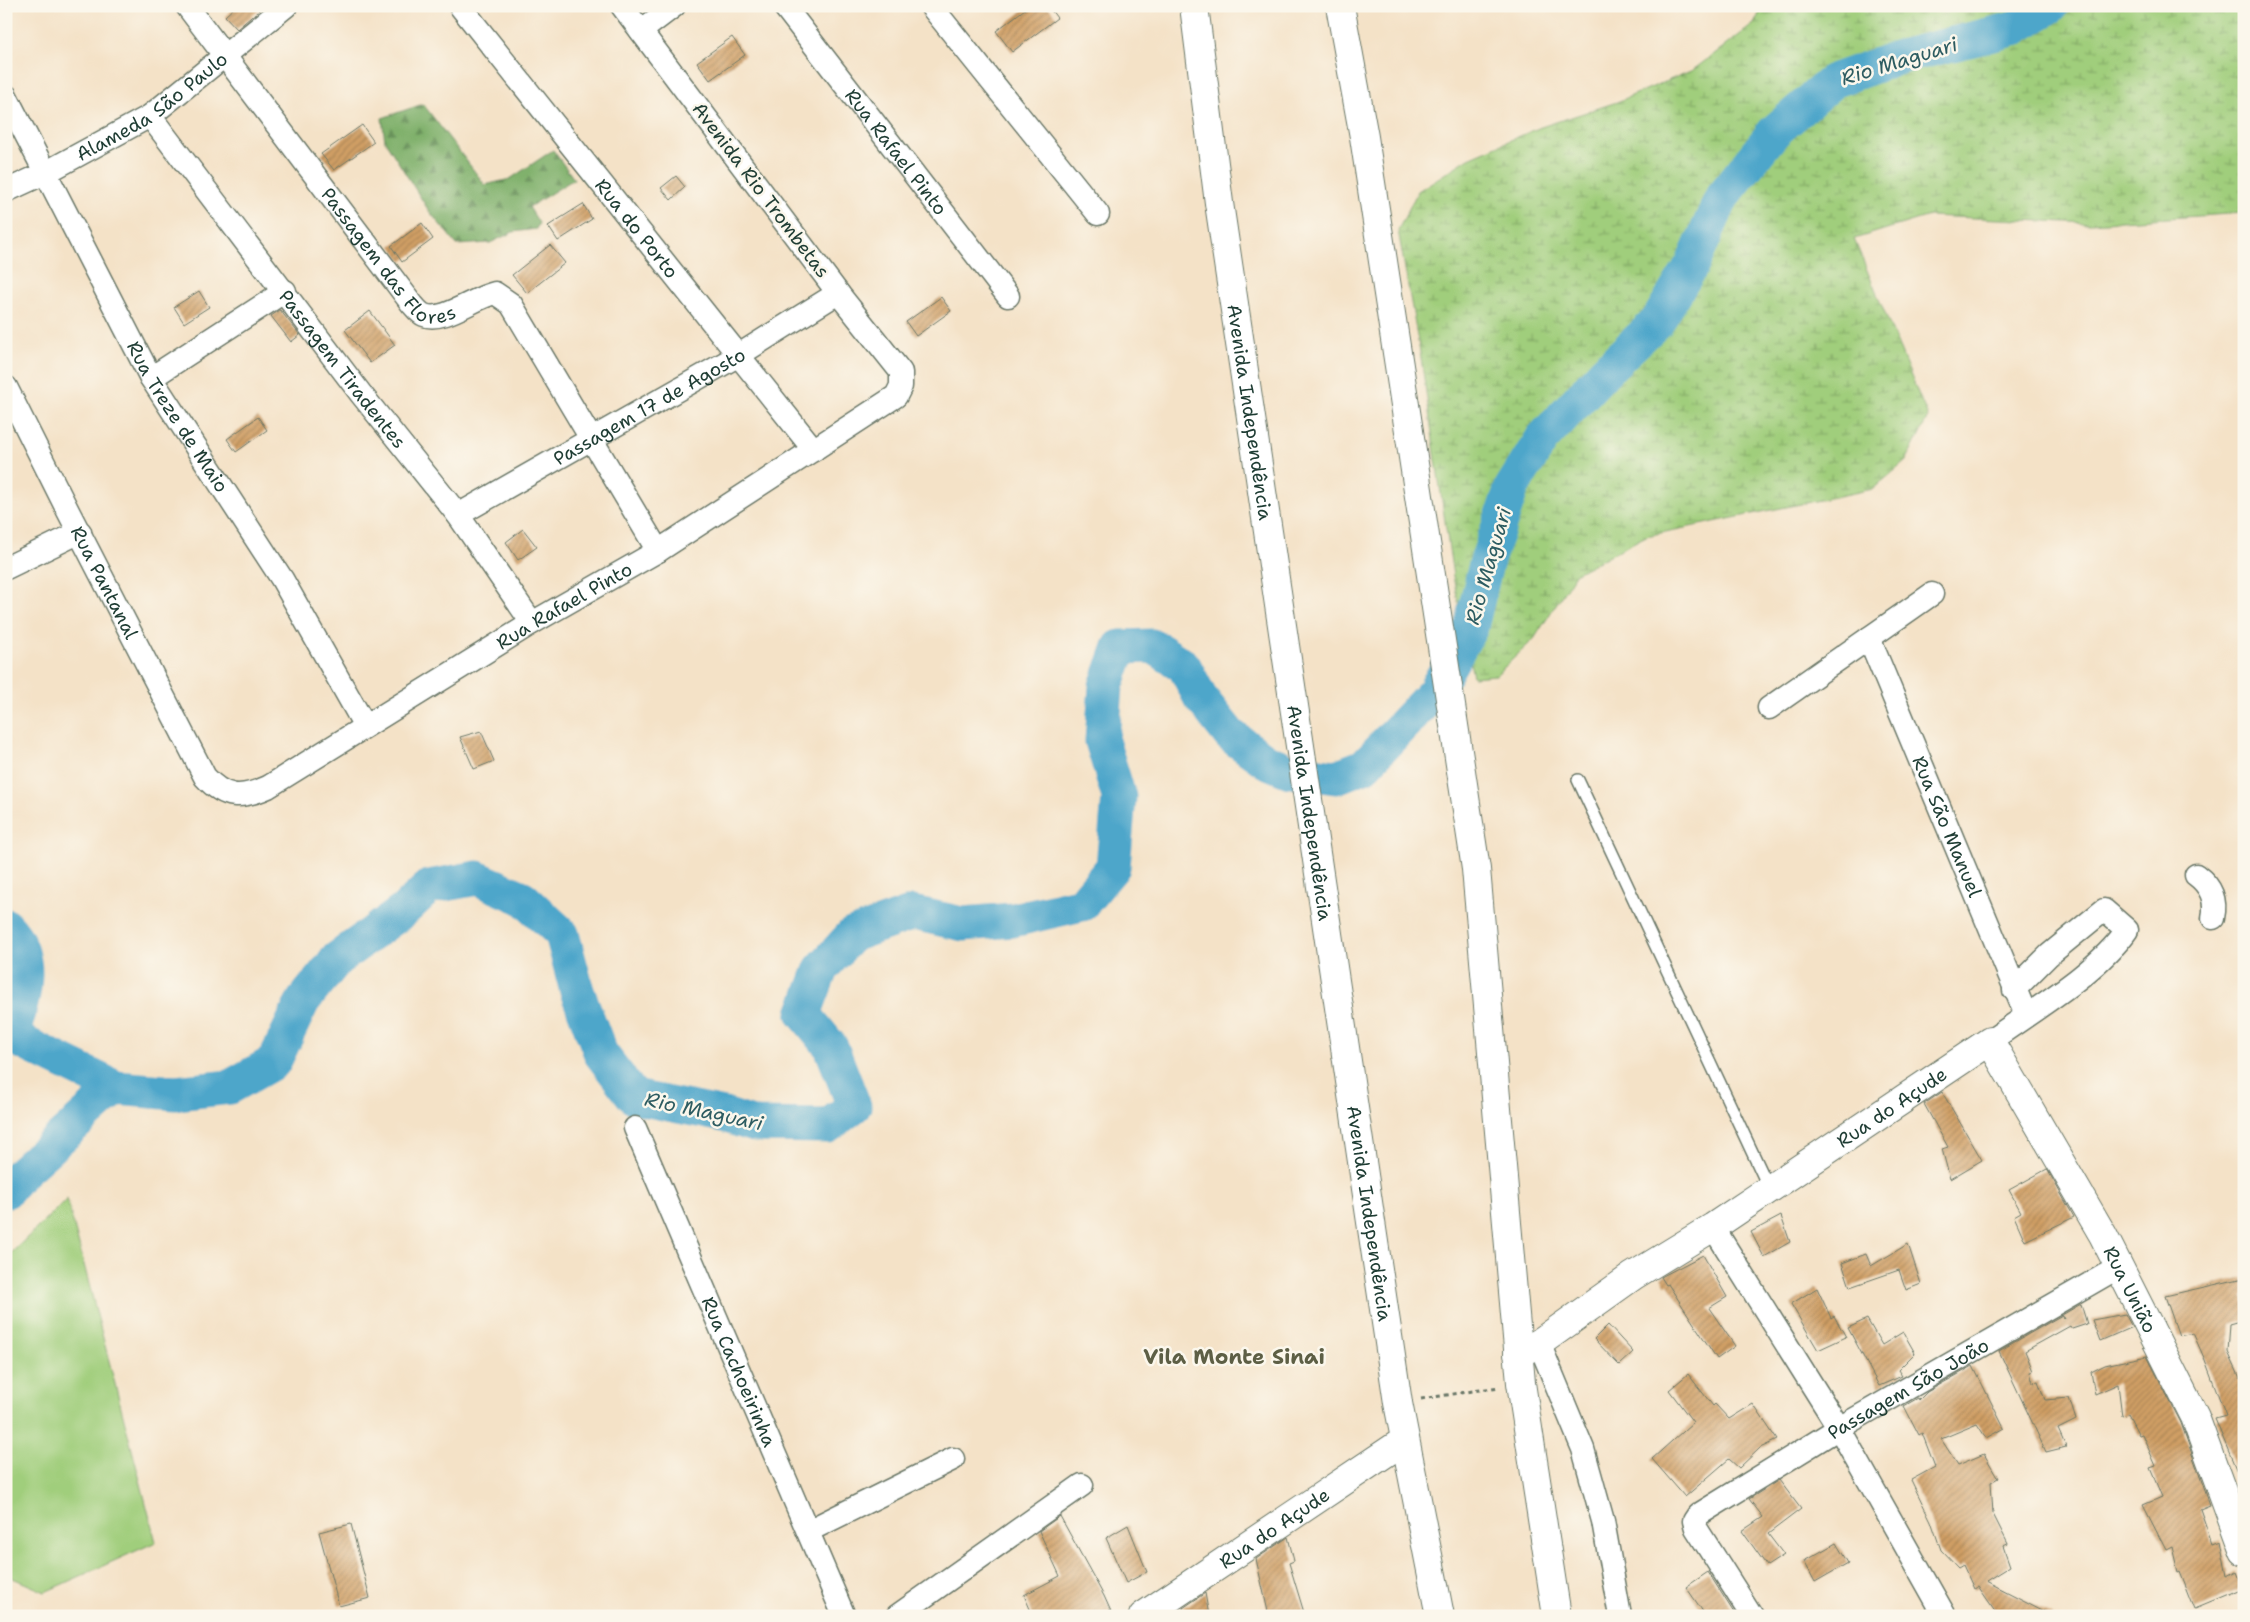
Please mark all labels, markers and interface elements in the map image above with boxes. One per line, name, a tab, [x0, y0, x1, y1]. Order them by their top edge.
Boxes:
water label: Rio Maguari	[1838, 31, 1961, 91]
street label: Alameda São Paulo	[71, 46, 232, 166]
street label: Rua Rafael Pinto	[840, 83, 953, 220]
street label: Avenida Rio Trombetas	[687, 97, 835, 283]
street label: Rua do Porto	[590, 173, 684, 283]
street label: Passagem das Flores	[316, 182, 459, 329]
street label: Passagem Tiradentes	[274, 284, 412, 453]
street label: Avenida Independência	[1222, 302, 1279, 522]
street label: Rua Treze de Maio	[122, 337, 235, 497]
street label: Passagem 17 de Agosto	[549, 342, 750, 471]
water label: Rio Maguari	[1459, 504, 1517, 627]
street label: Rua Pantanal	[65, 522, 144, 643]
street label: Rua Rafael Pinto	[491, 556, 636, 655]
street label: Avenida Independência	[1282, 703, 1338, 922]
street label: Rua São Manuel	[1907, 752, 1988, 901]
street label: Rua do Açude	[1831, 1061, 1952, 1153]
water label: Rio Maguari	[642, 1086, 766, 1136]
street label: Avenida Independência	[1341, 1104, 1398, 1323]
street label: Rua União	[2098, 1242, 2163, 1337]
street label: Rua Cachoeirinha	[696, 1293, 783, 1451]
street label: Passagem São João	[1822, 1332, 1993, 1445]
district label: Vila Monte Sinai	[1143, 1343, 1325, 1371]
street label: Rua do Açude	[1214, 1482, 1334, 1574]

